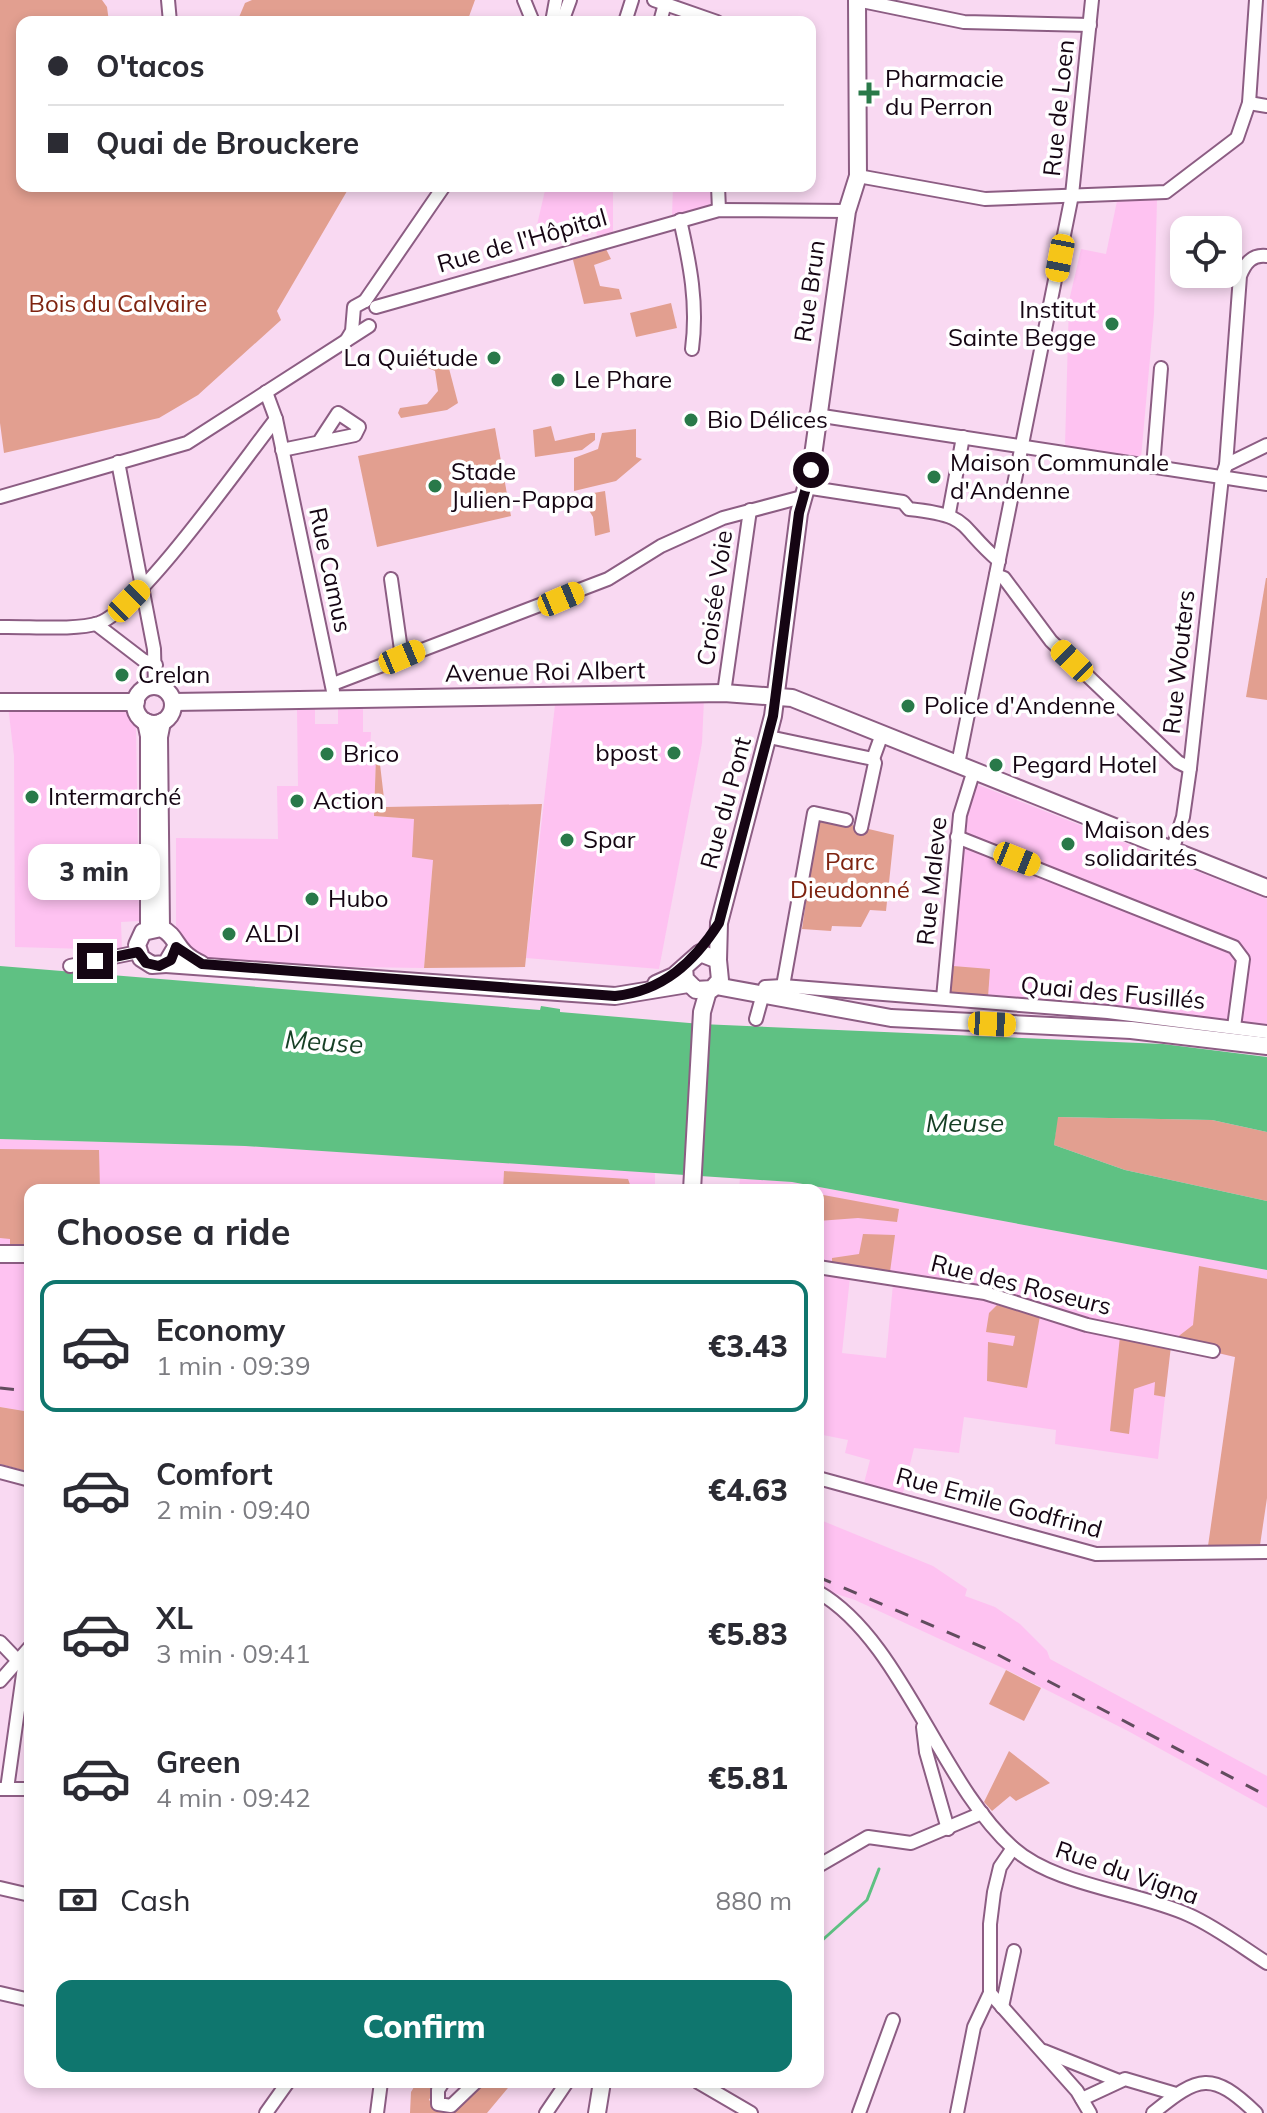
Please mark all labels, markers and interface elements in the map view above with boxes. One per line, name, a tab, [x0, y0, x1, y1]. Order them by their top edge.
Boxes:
street label: Rue de Loen	[1036, 38, 1080, 178]
text: O'tacos	[96, 47, 204, 85]
place label: Pharmacie du Perron	[885, 63, 1004, 121]
marker: Pharmacie du Perron	[860, 84, 878, 102]
text: Quai de Brouckere	[96, 124, 359, 162]
street label: Rue de l'Hôpital	[433, 201, 610, 279]
map controls	[1170, 216, 1242, 288]
button: locate	[1170, 216, 1242, 288]
car	[1044, 232, 1076, 284]
street label: Rue Brun	[787, 238, 831, 344]
park label: Bois du Calvaire	[29, 288, 207, 318]
place label: Institut Sainte Begge	[948, 294, 1096, 352]
marker: Institut Sainte Begge	[1103, 315, 1121, 333]
place label: La Quiétude	[343, 342, 478, 372]
marker: La Quiétude	[485, 349, 503, 367]
place label: Le Phare	[574, 364, 672, 394]
marker: Le Phare	[549, 371, 567, 389]
place label: Bio Délices	[707, 404, 828, 434]
marker: Bio Délices	[682, 411, 700, 429]
place label: Maison Communale d'Andenne	[950, 447, 1169, 505]
route start	[793, 452, 829, 488]
place label: Stade Julien-Pappa	[451, 456, 594, 514]
marker: Maison Communale d'Andenne	[925, 468, 943, 486]
marker: Stade Julien-Pappa	[426, 477, 444, 495]
street label: Rue Camus	[303, 505, 359, 635]
street label: Croisée Voie	[690, 528, 738, 668]
car	[104, 576, 154, 626]
car	[534, 579, 588, 619]
street label: Rue Wouters	[1156, 589, 1200, 735]
car	[1046, 636, 1098, 686]
car	[375, 637, 429, 677]
street label: Avenue Roi Albert	[445, 654, 645, 688]
place label: Crelan	[138, 659, 210, 689]
marker: Crelan	[113, 666, 131, 684]
place label: Police d'Andenne	[924, 690, 1115, 720]
marker: Police d'Andenne	[899, 697, 917, 715]
street label: Rue du Pont	[693, 733, 757, 872]
place label: bpost	[595, 737, 658, 767]
place label: Brico	[343, 738, 399, 768]
marker: bpost	[665, 744, 683, 762]
marker: Brico	[318, 745, 336, 763]
place label: Pegard Hotel	[1012, 749, 1157, 779]
marker: Pegard Hotel	[987, 756, 1005, 774]
place label: Intermarché	[48, 781, 181, 811]
place label: Action	[313, 785, 384, 815]
marker: Intermarché	[23, 788, 41, 806]
marker: Action	[288, 792, 306, 810]
place label: Maison des solidarités	[1084, 814, 1210, 872]
street label: Rue Maleve	[909, 815, 953, 947]
place label: Spar	[583, 824, 636, 854]
marker: Spar	[558, 831, 576, 849]
marker: Maison des solidarités	[1059, 835, 1077, 853]
car	[990, 839, 1044, 879]
callout: 3 min	[29, 845, 161, 901]
park label: Parc Dieudonné	[790, 846, 910, 904]
text: 3 min	[59, 855, 129, 888]
place label: Hubo	[328, 883, 388, 913]
marker: Hubo	[303, 890, 321, 908]
place label: ALDI	[245, 918, 300, 948]
marker: ALDI	[220, 925, 238, 943]
route end	[77, 943, 113, 979]
street label: Quai des Fusillés	[1019, 969, 1207, 1015]
car	[967, 1011, 1017, 1037]
water label: Meuse	[284, 1022, 364, 1061]
water label: Meuse	[926, 1106, 1004, 1139]
text: Choose a ride	[56, 1209, 290, 1254]
street label: Rue des Roseurs	[928, 1247, 1115, 1321]
icon: car	[60, 1310, 132, 1382]
text: Economy	[156, 1311, 285, 1349]
text: €3.43	[708, 1327, 788, 1365]
text: 1 min · 09:39	[156, 1349, 311, 1382]
icon: car	[60, 1454, 132, 1526]
text: Comfort	[156, 1455, 273, 1493]
street label: Rue Emile Godfrind	[893, 1460, 1106, 1544]
text: €4.63	[708, 1471, 788, 1509]
text: 2 min · 09:40	[156, 1493, 311, 1526]
icon: car	[60, 1598, 132, 1670]
text: XL	[156, 1599, 193, 1637]
text: €5.83	[708, 1615, 788, 1653]
text: 3 min · 09:41	[156, 1637, 311, 1670]
icon: car	[60, 1742, 132, 1814]
text: Green	[156, 1743, 241, 1781]
text: €5.81	[708, 1759, 788, 1797]
text: 4 min · 09:42	[156, 1781, 311, 1814]
street label: Rue du Vigna	[1052, 1834, 1203, 1911]
icon: cash	[56, 1878, 100, 1922]
text: Cash	[120, 1881, 191, 1919]
text: 880 m	[716, 1884, 792, 1917]
button: Confirm	[56, 1980, 792, 2072]

